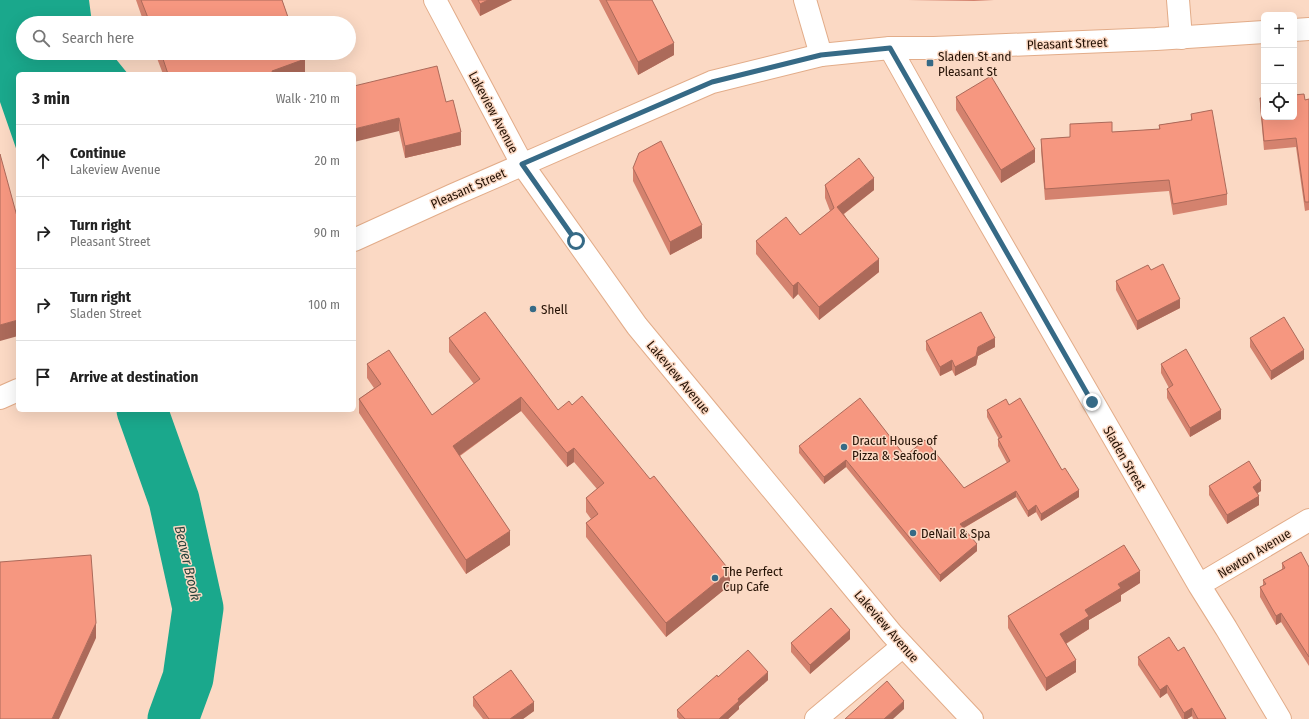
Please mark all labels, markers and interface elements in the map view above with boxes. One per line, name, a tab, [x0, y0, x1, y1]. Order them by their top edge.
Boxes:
map controls	[1261, 12, 1297, 120]
button: +	[1261, 12, 1297, 48]
search box	[16, 16, 356, 60]
icon: search	[30, 27, 52, 49]
text: Search here	[62, 29, 134, 47]
street label: Pleasant Street	[1026, 35, 1108, 52]
button: −	[1261, 48, 1297, 84]
place label: Sladen St and Pleasant St	[938, 49, 1011, 79]
marker: Sladen St and Pleasant St	[925, 58, 935, 68]
street label: Lakeview Avenue	[466, 69, 521, 156]
button: locate	[1261, 84, 1297, 120]
text: 3 min	[32, 88, 70, 109]
text: Walk · 210 m	[276, 91, 340, 106]
text: Continue	[70, 144, 126, 162]
icon: ahead	[32, 150, 54, 172]
text: 20 m	[314, 153, 340, 168]
text: Lakeview Avenue	[70, 162, 160, 177]
street label: Pleasant Street	[428, 165, 509, 212]
text: Turn right	[70, 216, 131, 234]
icon: right	[32, 222, 54, 244]
text: 90 m	[314, 225, 340, 240]
route start	[567, 232, 585, 250]
text: Pleasant Street	[70, 234, 151, 249]
text: Turn right	[70, 288, 131, 306]
icon: right	[32, 294, 54, 316]
text: 100 m	[308, 297, 340, 312]
place label: Shell	[541, 302, 568, 317]
marker: Shell	[528, 304, 538, 314]
text: Sladen Street	[70, 306, 141, 321]
street label: Lakeview Avenue	[644, 338, 713, 417]
icon: arrive	[32, 366, 54, 388]
text: Arrive at destination	[70, 368, 198, 386]
route end	[1083, 393, 1101, 411]
street label: Sladen Street	[1100, 424, 1149, 494]
place label: Dracut House of Pizza & Seafood	[852, 433, 938, 463]
marker: Dracut House of Pizza & Seafood	[839, 442, 849, 452]
water label: Beaver Brook	[171, 524, 204, 602]
place label: DeNail & Spa	[921, 526, 990, 541]
street label: Newton Avenue	[1215, 526, 1294, 581]
marker: DeNail & Spa	[908, 528, 918, 538]
place label: The Perfect Cup Cafe	[723, 564, 784, 594]
marker: The Perfect Cup Cafe	[710, 573, 720, 583]
street label: Lakeview Avenue	[851, 587, 922, 665]

